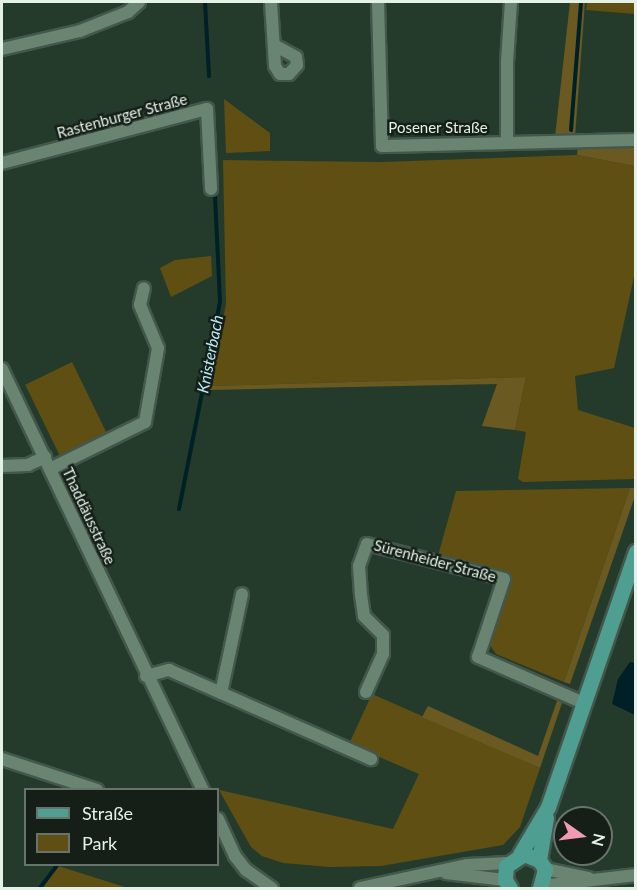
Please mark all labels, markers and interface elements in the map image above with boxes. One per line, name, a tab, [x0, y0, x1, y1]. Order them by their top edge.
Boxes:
street label: Rastenburger Straße	[55, 90, 189, 142]
street label: Posener Straße	[388, 119, 488, 137]
water label: Knisterbach	[193, 313, 227, 395]
street label: Thaddäusstraße	[59, 465, 119, 567]
street label: Sürenheider Straße	[372, 536, 498, 586]
legend	[24, 788, 219, 866]
text: Straße	[82, 802, 133, 824]
north arrow	[553, 806, 613, 866]
text: Park	[82, 832, 117, 854]
text: N	[588, 832, 610, 848]

